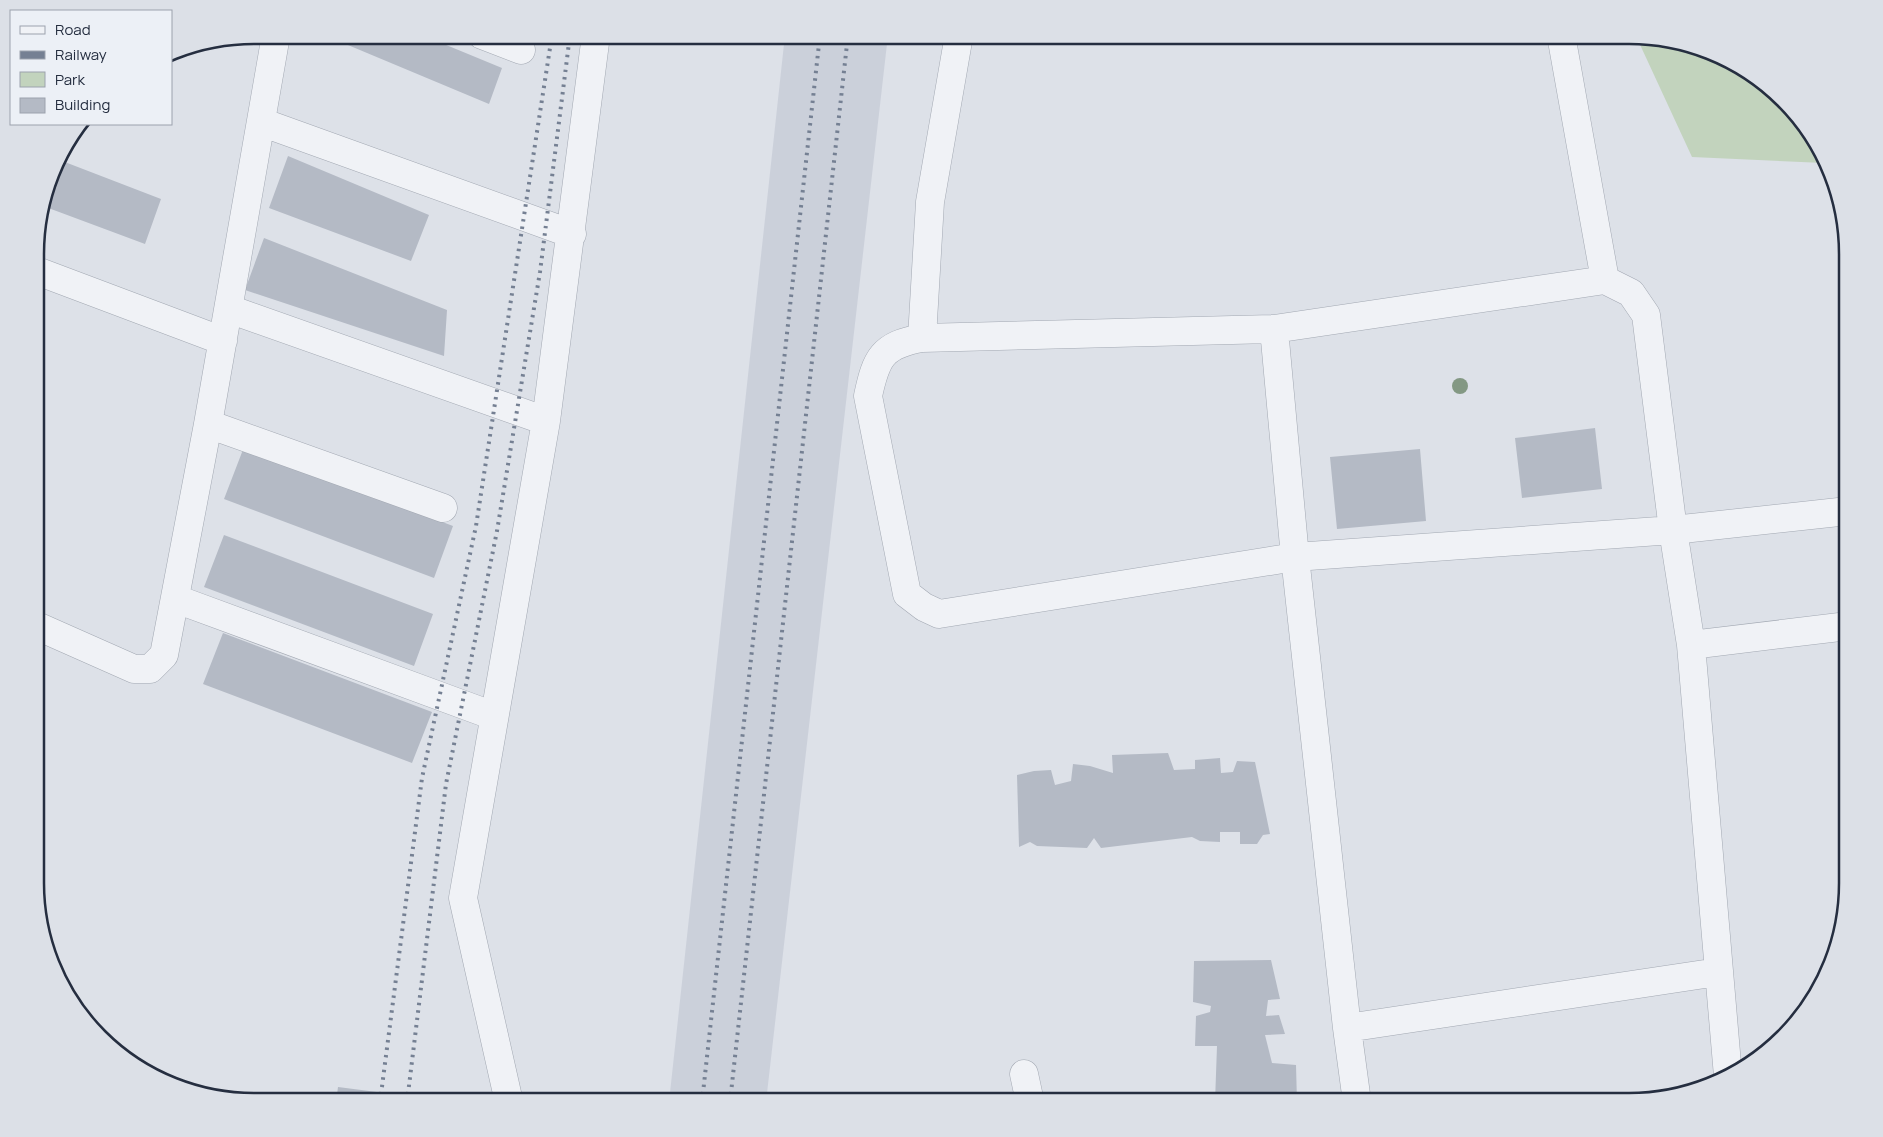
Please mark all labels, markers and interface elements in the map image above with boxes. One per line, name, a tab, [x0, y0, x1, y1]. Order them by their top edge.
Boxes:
legend	[10, 10, 172, 125]
text: Road	[55, 19, 91, 40]
text: Railway	[55, 44, 107, 65]
text: Park	[55, 69, 85, 90]
text: Building	[55, 94, 110, 115]

